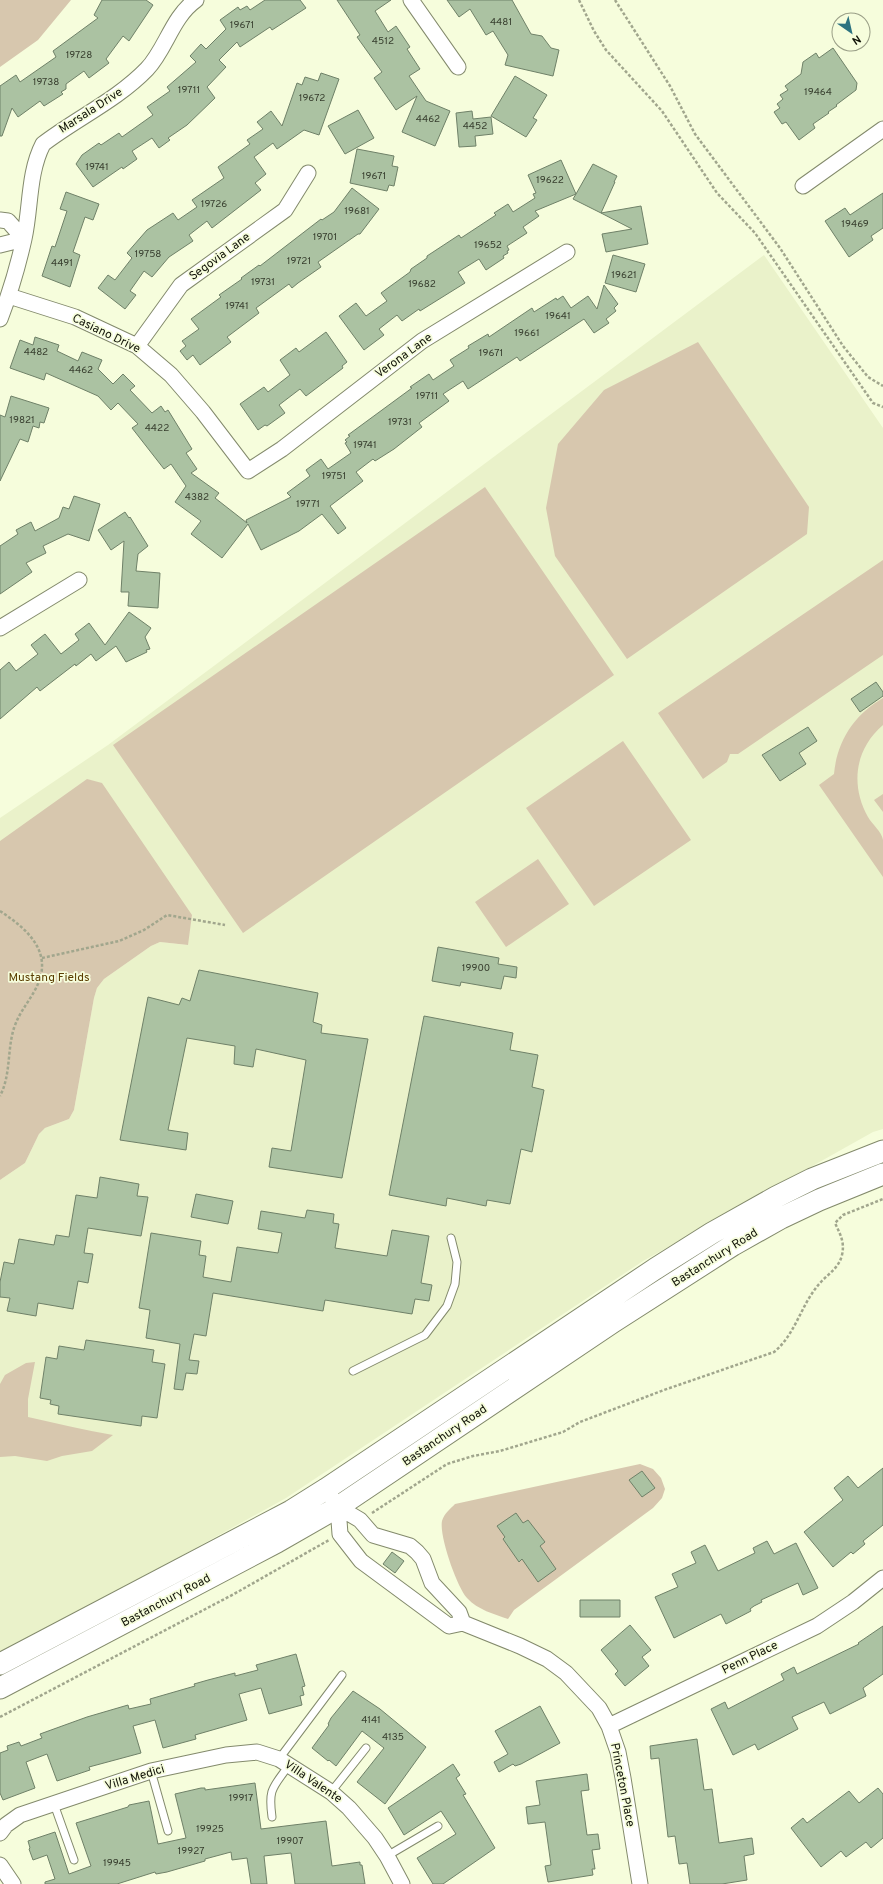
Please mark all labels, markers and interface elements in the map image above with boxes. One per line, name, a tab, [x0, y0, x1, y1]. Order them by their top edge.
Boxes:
north arrow	[831, 12, 871, 52]
house number: 4481	[490, 16, 512, 29]
house number: 19671	[230, 19, 254, 32]
text: N	[849, 31, 863, 47]
house number: 4512	[372, 35, 394, 48]
house number: 19728	[66, 49, 92, 62]
house number: 19738	[33, 76, 59, 89]
street label: Marsala Drive	[56, 84, 126, 138]
house number: 19711	[178, 84, 200, 97]
house number: 19464	[804, 86, 832, 99]
house number: 19672	[299, 92, 325, 105]
house number: 4462	[416, 113, 440, 126]
house number: 4452	[463, 120, 487, 133]
house number: 19741	[85, 161, 109, 174]
house number: 19671	[362, 170, 386, 183]
house number: 19622	[536, 174, 564, 187]
house number: 19726	[201, 198, 227, 211]
house number: 19681	[344, 205, 370, 218]
house number: 19469	[841, 218, 869, 231]
street label: Segovia Lane	[186, 229, 254, 285]
house number: 19701	[313, 231, 337, 244]
house number: 19652	[474, 239, 502, 252]
house number: 19758	[135, 248, 161, 261]
house number: 19721	[287, 255, 311, 268]
house number: 4491	[51, 257, 73, 270]
house number: 19621	[611, 269, 637, 282]
house number: 19731	[251, 276, 275, 289]
house number: 19682	[408, 278, 436, 291]
house number: 19741	[225, 300, 249, 313]
house number: 19641	[545, 310, 571, 323]
street label: Casiano Drive	[69, 311, 143, 357]
house number: 19661	[514, 327, 540, 340]
street label: Verona Lane	[372, 330, 436, 382]
house number: 4482	[24, 346, 48, 359]
house number: 19671	[479, 347, 503, 360]
house number: 4462	[69, 364, 93, 377]
house number: 19711	[416, 390, 438, 403]
house number: 19821	[9, 414, 35, 427]
house number: 19731	[388, 416, 412, 429]
house number: 4422	[145, 422, 169, 435]
house number: 19741	[353, 439, 377, 452]
house number: 19751	[322, 470, 346, 483]
house number: 4382	[185, 491, 209, 504]
house number: 19771	[296, 498, 320, 511]
house number: 19900	[462, 962, 490, 975]
park label: Mustang Fields	[8, 970, 90, 986]
street label: Bastanchury Road	[669, 1225, 761, 1291]
street label: Bastanchury Road	[400, 1402, 490, 1470]
street label: Bastanchury Road	[119, 1571, 213, 1631]
street label: Penn Place	[719, 1638, 781, 1678]
house number: 4141	[361, 1714, 381, 1727]
house number: 4135	[382, 1731, 404, 1744]
street label: Princeton Place	[606, 1742, 638, 1828]
street label: Villa Valente	[281, 1757, 345, 1807]
street label: Villa Medici	[103, 1761, 167, 1795]
house number: 19917	[229, 1792, 253, 1805]
house number: 19925	[196, 1823, 224, 1836]
house number: 19907	[277, 1835, 303, 1848]
house number: 19927	[178, 1845, 204, 1858]
house number: 19945	[103, 1857, 131, 1870]

